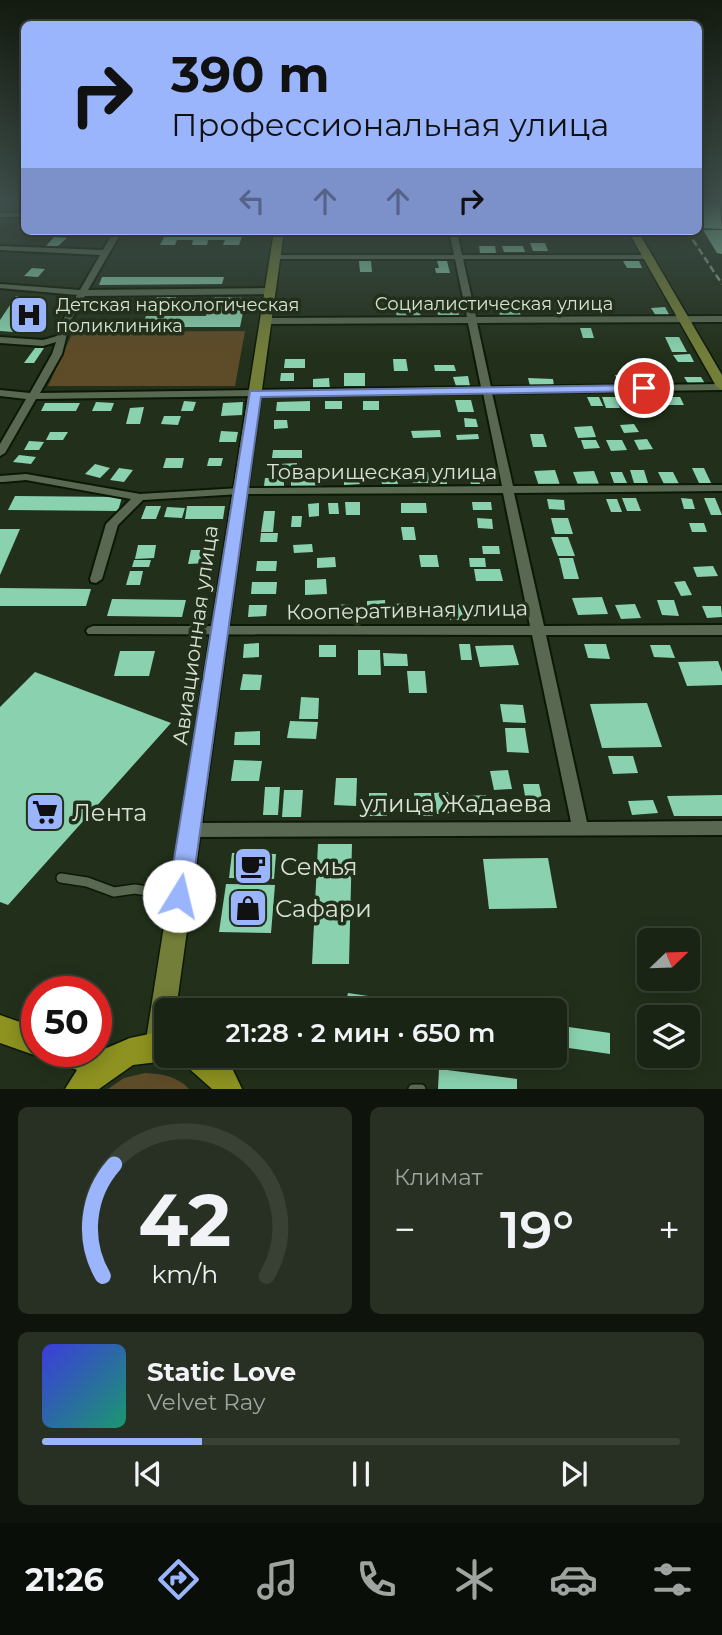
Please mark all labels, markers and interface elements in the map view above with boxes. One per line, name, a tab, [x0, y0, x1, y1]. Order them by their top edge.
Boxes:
text: 390 m	[171, 45, 330, 104]
icon: right	[56, 49, 147, 140]
text: Профессиональная улица	[171, 105, 609, 144]
icon: left	[233, 182, 271, 220]
icon: ahead	[306, 182, 344, 220]
icon: ahead	[379, 182, 417, 220]
icon: right	[452, 182, 490, 220]
street label: Социалистическая улица	[375, 293, 613, 315]
hospital icon: Детская наркологическая поликлиника	[8, 294, 50, 336]
place label: Детская наркологическая поликлиника	[56, 294, 299, 337]
pin	[614, 358, 674, 418]
icon: arrive	[625, 369, 663, 407]
street label: Товарищеская улица	[267, 459, 497, 484]
street label: Авиационная улица	[167, 524, 223, 746]
street label: Кооперативная улица	[286, 595, 528, 625]
street label: улица Жадаева	[359, 789, 552, 818]
supermarket icon: Лента	[24, 791, 66, 833]
place label: Лента	[72, 798, 147, 827]
cafe icon: Семья	[232, 845, 274, 887]
place label: Семья	[280, 852, 358, 881]
position arrow	[142, 859, 216, 933]
shop icon: Сафари	[227, 887, 269, 929]
place label: Сафари	[275, 894, 372, 923]
north arrow	[637, 928, 700, 990]
map controls	[637, 928, 700, 1068]
speed limit sign: 50	[21, 976, 112, 1067]
button: layers	[637, 1005, 700, 1068]
text: 21:28 · 2 мин · 650 m	[226, 1017, 495, 1049]
text: Климат	[394, 1163, 483, 1191]
text: 42	[138, 1177, 232, 1265]
text: 19°	[500, 1198, 574, 1261]
text: −	[394, 1206, 416, 1253]
text: +	[658, 1206, 680, 1253]
text: km/h	[152, 1259, 218, 1289]
text: Static Love	[147, 1356, 296, 1388]
text: Velvet Ray	[147, 1388, 265, 1416]
icon: previous	[129, 1455, 167, 1493]
icon: pause	[342, 1455, 380, 1493]
icon: next	[555, 1455, 593, 1493]
icon: directions	[154, 1555, 203, 1604]
icon: music	[253, 1555, 302, 1604]
icon: phone	[352, 1555, 401, 1604]
icon: climate	[450, 1555, 499, 1604]
icon: car	[549, 1555, 598, 1604]
icon: filters	[648, 1555, 697, 1604]
text: 21:26	[25, 1560, 104, 1599]

